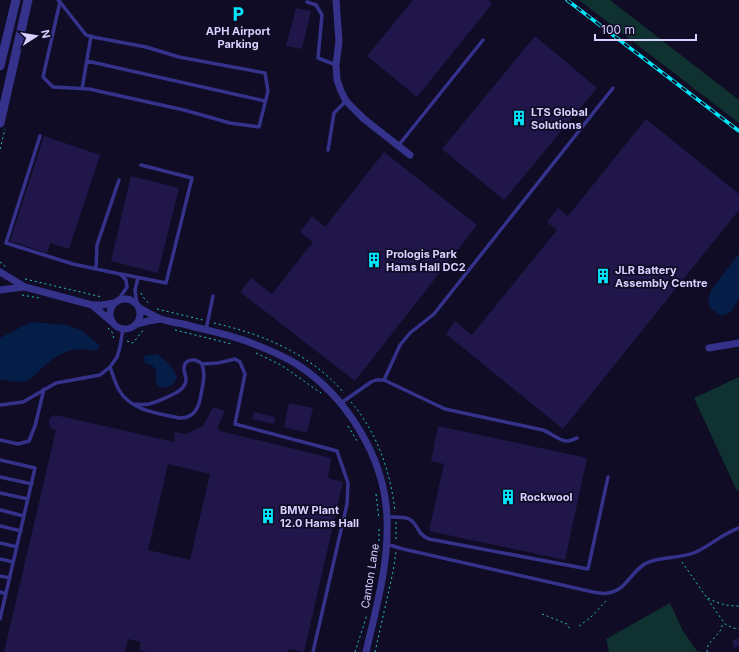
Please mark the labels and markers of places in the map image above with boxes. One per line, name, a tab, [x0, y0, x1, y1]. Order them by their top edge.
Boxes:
parking icon: APH Airport Parking	[229, 5, 247, 23]
place label: APH Airport Parking	[206, 24, 270, 51]
place label: LTS Global Solutions	[531, 105, 588, 132]
building icon: LTS Global Solutions	[510, 109, 528, 127]
place label: Prologis Park Hams Hall DC2	[386, 247, 466, 274]
building icon: Prologis Park Hams Hall DC2	[365, 251, 383, 269]
place label: JLR Battery Assembly Centre	[615, 263, 708, 290]
building icon: JLR Battery Assembly Centre	[594, 267, 612, 285]
building icon: Rockwool	[499, 488, 517, 506]
place label: Rockwool	[520, 490, 572, 504]
place label: BMW Plant 12.0 Hams Hall	[280, 503, 359, 530]
building icon: BMW Plant 12.0 Hams Hall	[259, 507, 277, 525]

